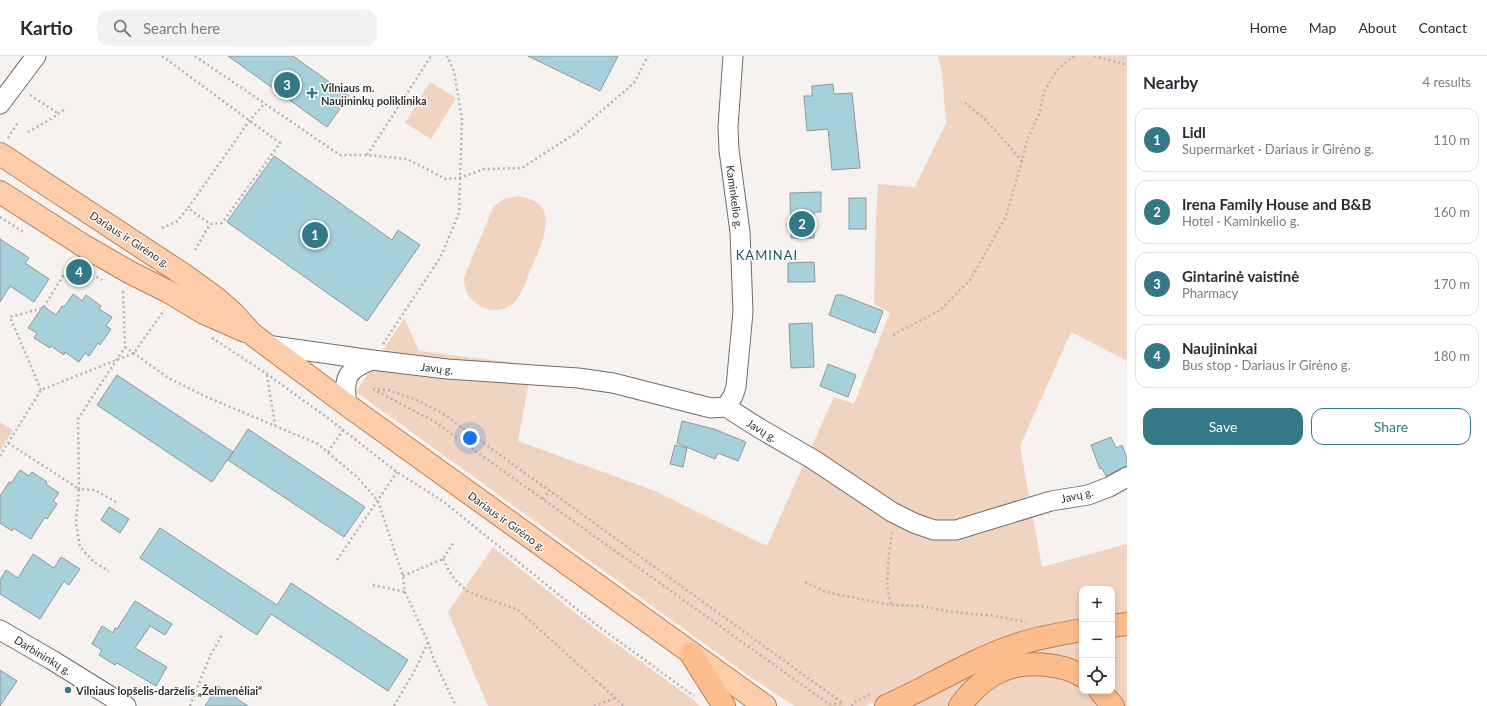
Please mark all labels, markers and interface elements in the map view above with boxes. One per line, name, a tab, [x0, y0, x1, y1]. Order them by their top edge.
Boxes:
search box	[97, 10, 377, 46]
text: Kartio	[20, 16, 73, 39]
icon: search	[111, 17, 133, 39]
text: Search here	[143, 19, 220, 37]
text: Home	[1249, 19, 1287, 36]
text: Map	[1309, 19, 1336, 36]
text: About	[1358, 19, 1396, 36]
text: Contact	[1418, 19, 1467, 36]
pin: 3	[274, 70, 300, 100]
text: Nearby	[1143, 72, 1198, 93]
text: 4 results	[1423, 74, 1471, 90]
place label: Vilniaus m. Naujininkų poliklinika	[320, 81, 427, 107]
marker: Vilniaus m. Naujininkų poliklinika	[306, 87, 318, 99]
text: Lidl	[1182, 123, 1206, 141]
text: 1	[1153, 132, 1161, 148]
text: 110 m	[1433, 132, 1470, 148]
text: Supermarket · Dariaus ir Girėno g.	[1182, 141, 1374, 157]
street label: Kaminkelio g.	[724, 164, 746, 230]
text: Irena Family House and B&B	[1182, 195, 1371, 213]
text: 2	[1153, 204, 1161, 220]
text: 160 m	[1433, 204, 1470, 220]
street label: Dariaus ir Girėno g.	[88, 208, 172, 270]
pin: 2	[789, 209, 815, 239]
text: Hotel · Kaminkelio g.	[1182, 213, 1300, 229]
pin: 1	[302, 220, 328, 250]
district label: KAMINAI	[736, 247, 798, 263]
pin: 4	[66, 257, 92, 287]
text: Gintarinė vaistinė	[1182, 267, 1299, 285]
text: 3	[1153, 276, 1161, 292]
text: 170 m	[1433, 276, 1470, 292]
text: Pharmacy	[1182, 285, 1238, 301]
text: Naujininkai	[1182, 339, 1257, 357]
text: 4	[1153, 348, 1161, 364]
text: 180 m	[1433, 348, 1470, 364]
text: Bus stop · Dariaus ir Girėno g.	[1182, 357, 1351, 373]
street label: Javų g.	[420, 360, 454, 376]
button: Save	[1143, 408, 1303, 445]
button: Share	[1311, 408, 1471, 445]
street label: Javų g.	[745, 416, 779, 444]
your location	[460, 428, 480, 448]
street label: Javų g.	[1060, 485, 1094, 505]
street label: Dariaus ir Girėno g.	[466, 489, 548, 553]
map controls	[1079, 586, 1115, 694]
button: +	[1079, 586, 1115, 622]
button: −	[1079, 622, 1115, 658]
street label: Darbininkų g.	[12, 633, 74, 677]
button: locate	[1079, 658, 1115, 694]
place label: Vilniaus lopšelis-darželis „Želmenėliai“	[75, 684, 262, 697]
marker: Vilniaus lopšelis-darželis „Želmenėliai“	[63, 685, 73, 695]

